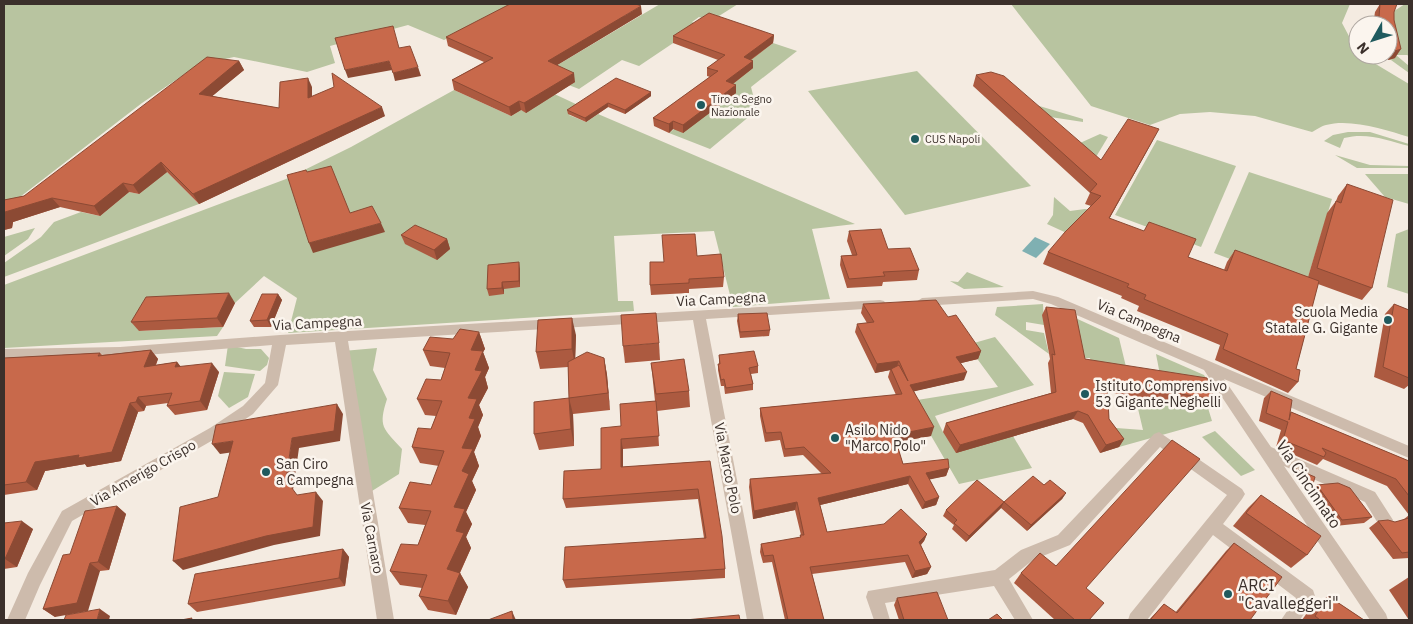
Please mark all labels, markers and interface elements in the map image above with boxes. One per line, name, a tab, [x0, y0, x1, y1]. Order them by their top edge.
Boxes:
north arrow	[1348, 15, 1398, 65]
text: N	[1353, 39, 1373, 58]
place label: Tiro a Segno Nazionale	[711, 92, 772, 119]
marker: Tiro a Segno Nazionale	[695, 99, 707, 111]
place label: CUS Napoli	[925, 132, 980, 146]
marker: CUS Napoli	[909, 133, 921, 145]
street label: Via Campegna	[676, 288, 767, 310]
street label: Via Campegna	[1094, 295, 1184, 347]
place label: Scuola Media Statale G. Gigante	[1265, 303, 1379, 337]
street label: Via Campegna	[272, 312, 363, 334]
marker: Scuola Media Statale G. Gigante	[1382, 314, 1394, 326]
place label: Istituto Comprensivo 53 Gigante-Neghelli	[1095, 377, 1227, 411]
marker: Istituto Comprensivo 53 Gigante-Neghelli	[1079, 388, 1091, 400]
street label: Via Marco Polo	[710, 421, 746, 515]
place label: Asilo Nido "Marco Polo"	[845, 421, 926, 455]
marker: Asilo Nido "Marco Polo"	[829, 432, 841, 444]
street label: Via Amerigo Crispo	[87, 435, 199, 511]
street label: Via Cincinnato	[1272, 436, 1346, 532]
place label: San Ciro a Campegna	[276, 455, 354, 489]
marker: San Ciro a Campegna	[260, 466, 272, 478]
street label: Via Carnaro	[356, 501, 388, 575]
place label: ARCI "Cavalleggeri"	[1238, 575, 1339, 613]
marker: ARCI "Cavalleggeri"	[1222, 588, 1234, 600]

